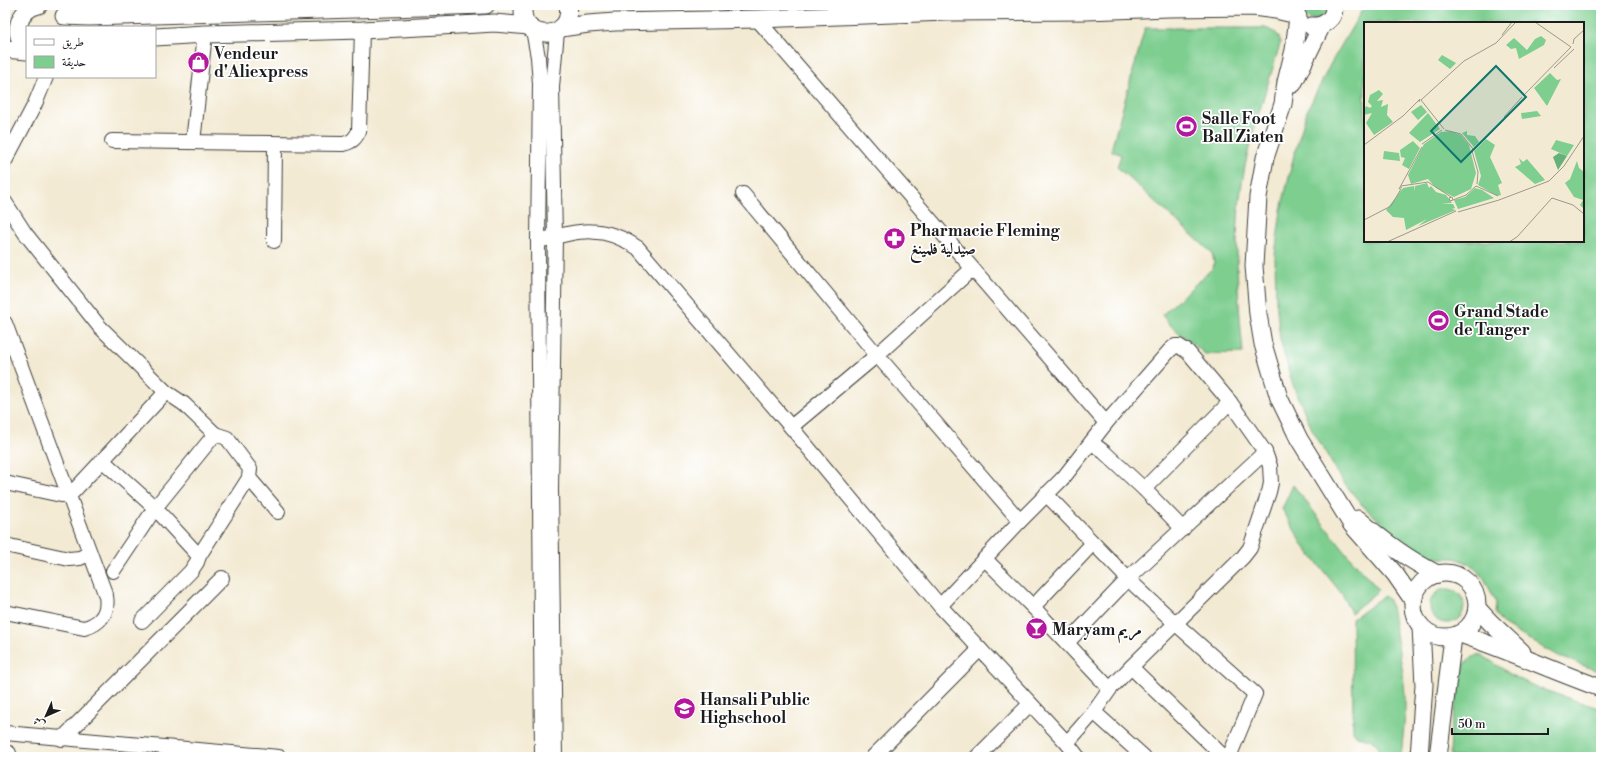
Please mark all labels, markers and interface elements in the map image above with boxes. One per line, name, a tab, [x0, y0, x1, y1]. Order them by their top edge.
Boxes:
inset map	[1364, 22, 1584, 242]
legend	[26, 26, 156, 78]
text: طريق	[62, 35, 84, 50]
place label: Vendeur d'Aliexpress	[213, 44, 308, 82]
shop icon: Vendeur d'Aliexpress	[186, 49, 212, 75]
text: حديقة	[62, 55, 86, 70]
place label: Salle Foot Ball Ziaten	[1202, 109, 1284, 147]
sports icon: Salle Foot Ball Ziaten	[1173, 114, 1199, 140]
place label: Pharmacie Fleming صيدلية فلمينغ	[910, 221, 1060, 264]
pharmacy icon: Pharmacie Fleming صيدلية فلمينغ	[882, 226, 908, 252]
place label: Grand Stade de Tanger	[1454, 302, 1549, 340]
sports icon: Grand Stade de Tanger	[1426, 307, 1452, 333]
bar icon: Maryam مريم	[1024, 616, 1050, 642]
place label: Maryam مريم	[1052, 620, 1142, 644]
place label: Hansali Public Highschool	[700, 690, 810, 728]
school or university icon: Hansali Public Highschool	[672, 695, 698, 721]
north arrow	[26, 696, 66, 736]
scale bar	[1452, 710, 1548, 736]
text: ش	[31, 713, 48, 731]
text: 50 m	[1458, 717, 1486, 732]

